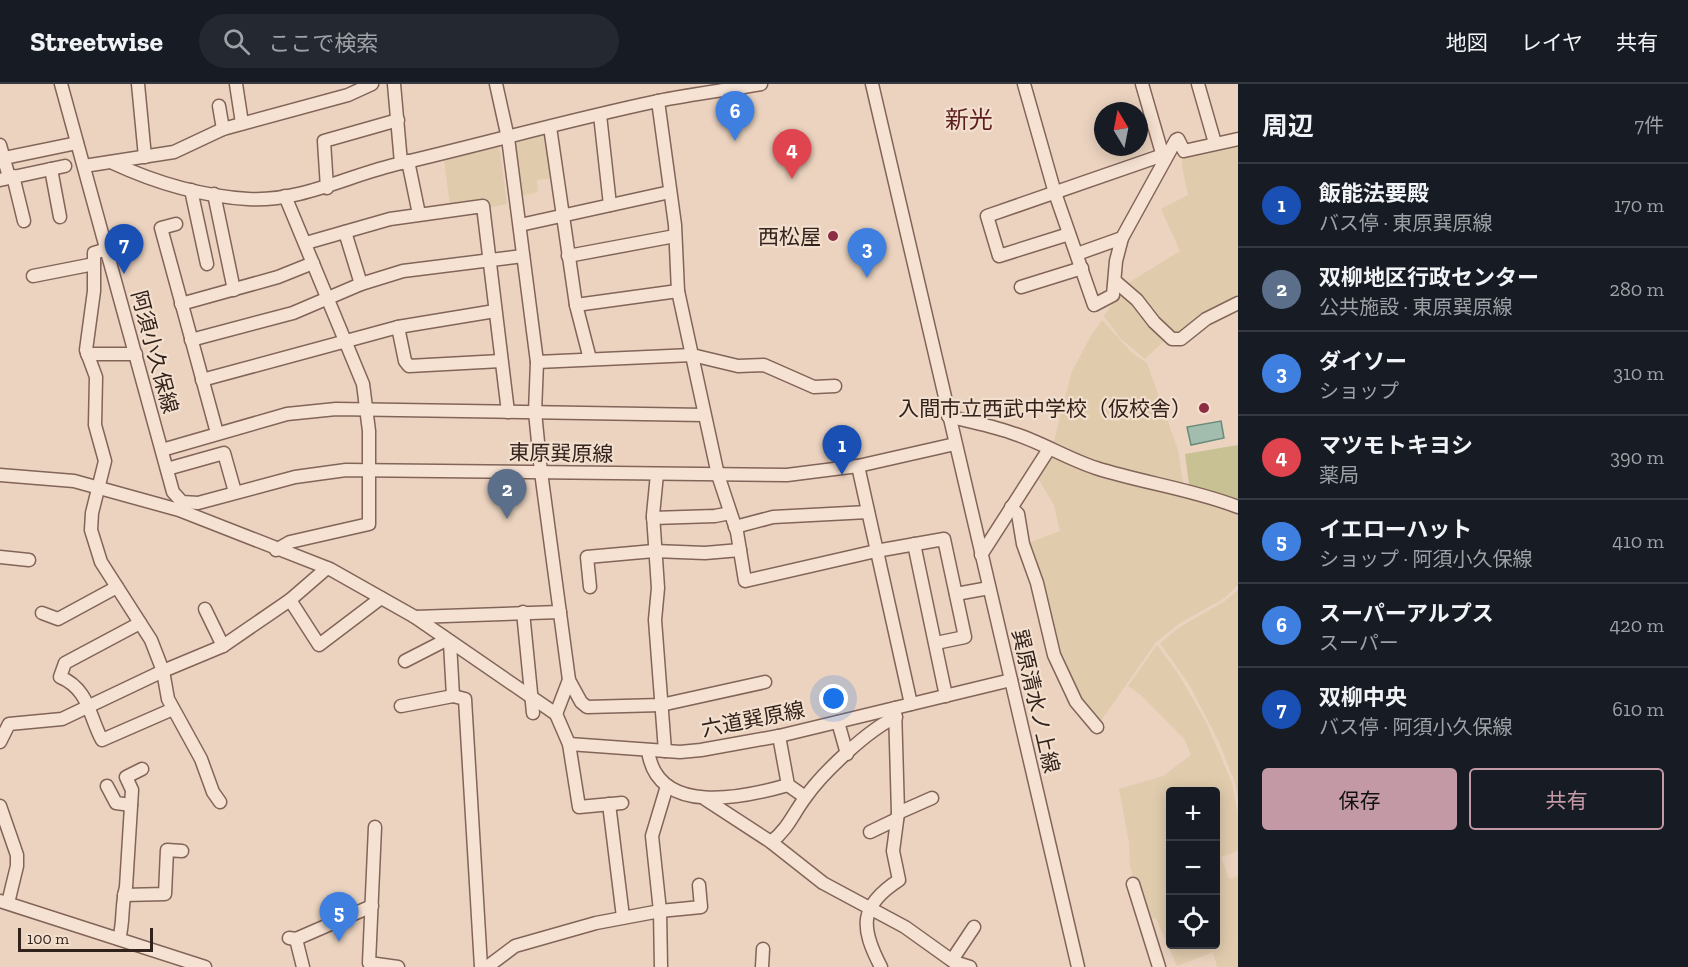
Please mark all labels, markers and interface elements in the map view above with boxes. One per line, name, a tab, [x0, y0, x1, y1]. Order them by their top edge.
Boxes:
search box	[199, 14, 619, 68]
text: Streetwise	[30, 25, 163, 58]
icon: search	[220, 25, 253, 58]
text: ここで検索	[268, 30, 378, 57]
text: 地図	[1446, 30, 1488, 55]
text: レイヤ	[1521, 30, 1583, 55]
text: 共有	[1616, 30, 1658, 55]
pin: 6	[716, 92, 754, 141]
north arrow	[1094, 102, 1148, 156]
district label: 新光	[945, 105, 993, 134]
text: 周辺	[1262, 110, 1314, 142]
text: 7件	[1635, 113, 1664, 137]
pin: 4	[772, 130, 812, 179]
text: 飯能法要殿	[1319, 180, 1429, 207]
text: 1	[1277, 193, 1286, 217]
text: 170 m	[1614, 193, 1664, 217]
text: バス停 · 東原巽原線	[1319, 211, 1492, 235]
pin: 7	[104, 224, 144, 274]
place label: 西松屋	[758, 224, 821, 249]
pin: 3	[848, 228, 886, 278]
marker: 西松屋	[826, 229, 840, 243]
text: 双柳地区行政センター	[1319, 264, 1539, 291]
text: 2	[1276, 277, 1287, 301]
text: 280 m	[1610, 277, 1664, 301]
street label: 阿須小久保線	[127, 288, 183, 416]
text: 公共施設 · 東原巽原線	[1319, 295, 1512, 319]
text: ダイソー	[1319, 348, 1407, 375]
text: 3	[1276, 361, 1287, 385]
text: 310 m	[1613, 361, 1664, 385]
text: ショップ	[1319, 379, 1399, 403]
place label: 入間市立西武中学校（仮校舎）	[898, 396, 1192, 421]
marker: 入間市立西武中学校（仮校舎）	[1197, 401, 1211, 415]
pin: 1	[822, 426, 862, 475]
text: マツモトキヨシ	[1319, 432, 1473, 459]
street label: 東原巽原線	[508, 440, 614, 466]
text: 4	[1276, 445, 1287, 469]
text: 390 m	[1610, 445, 1664, 469]
text: 薬局	[1319, 463, 1359, 487]
pin: 2	[488, 470, 526, 519]
text: イエローハット	[1319, 516, 1472, 543]
text: 5	[1276, 529, 1287, 553]
text: 410 m	[1612, 529, 1664, 553]
text: ショップ · 阿須小久保線	[1319, 547, 1532, 571]
text: スーパーアルプス	[1319, 600, 1494, 627]
text: 6	[1276, 613, 1287, 637]
text: 420 m	[1610, 613, 1664, 637]
street label: 巽原清水ノ上線	[1007, 627, 1065, 775]
text: スーパー	[1319, 631, 1399, 655]
your location	[819, 684, 848, 713]
text: 双柳中央	[1319, 684, 1407, 711]
street label: 六道巽原線	[699, 697, 807, 741]
text: 7	[1277, 697, 1286, 721]
text: 610 m	[1612, 697, 1664, 721]
text: バス停 · 阿須小久保線	[1319, 715, 1512, 739]
button: 保存	[1262, 768, 1457, 830]
button: 共有	[1469, 768, 1664, 830]
map controls	[1166, 787, 1220, 949]
button: +	[1166, 787, 1220, 841]
button: −	[1166, 841, 1220, 895]
pin: 5	[320, 892, 358, 942]
button: locate	[1166, 895, 1220, 949]
scale bar	[18, 925, 153, 952]
text: 100 m	[27, 929, 69, 948]

